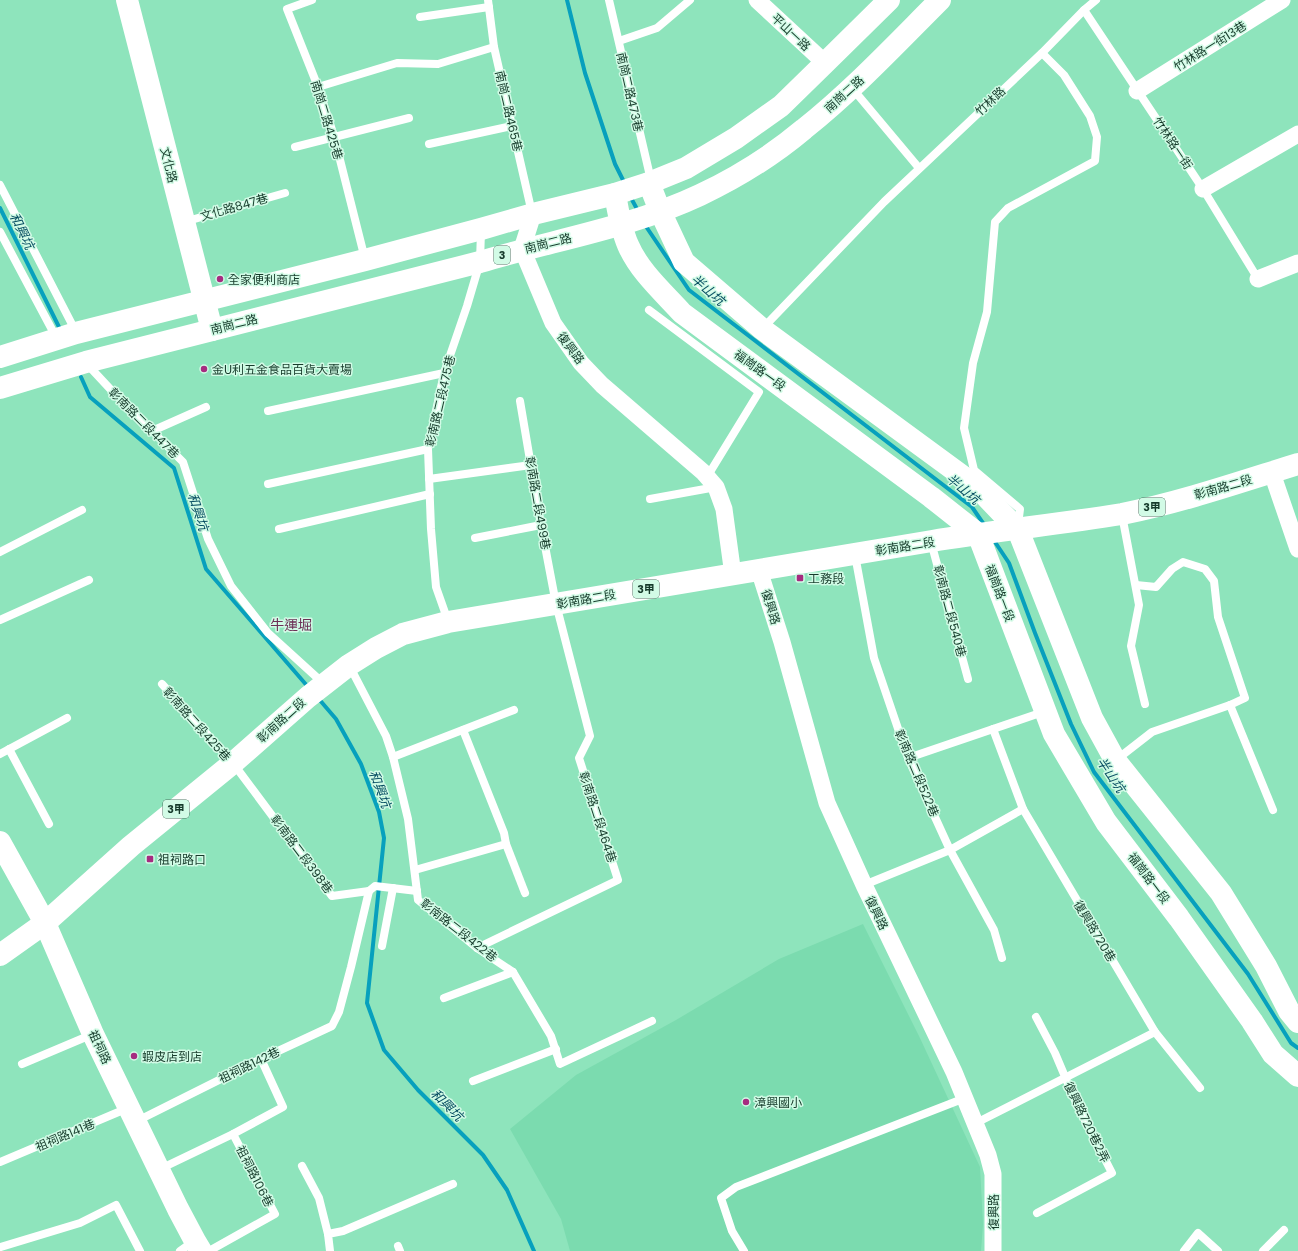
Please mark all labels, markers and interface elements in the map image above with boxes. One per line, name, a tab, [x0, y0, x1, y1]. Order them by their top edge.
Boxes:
street label: 平山一路	[768, 9, 814, 55]
street label: 竹林路一街13巷	[1170, 17, 1250, 75]
street label: 南崗二路473巷	[613, 51, 647, 133]
street label: 南崗二路465巷	[491, 69, 527, 153]
street label: 南崗二路	[820, 72, 868, 116]
street label: 南崗二路425巷	[307, 78, 347, 162]
street label: 竹林路	[971, 83, 1009, 119]
street label: 竹林路一街	[1149, 113, 1197, 173]
street label: 文化路	[156, 145, 182, 185]
street label: 文化路847巷	[198, 189, 270, 225]
water label: 和興坑	[5, 209, 40, 254]
street label: 南崗二路	[523, 229, 573, 257]
road number: 3	[494, 246, 510, 264]
water label: 半山坑	[687, 270, 730, 311]
place label: 全家便利商店	[228, 271, 300, 288]
marker: 全家便利商店	[215, 274, 225, 284]
street label: 南崗二路	[209, 310, 259, 338]
street label: 復興路	[553, 329, 589, 367]
street label: 福崗路一段	[731, 345, 789, 395]
street label: 彰南路二段475巷	[421, 353, 459, 449]
place label: 金U利五金食品百貨大賣場	[212, 361, 352, 378]
marker: 金U利五金食品百貨大賣場	[199, 364, 209, 374]
street label: 彰南路二段447巷	[105, 384, 183, 462]
street label: 彰南路二段499巷	[521, 455, 555, 551]
water label: 半山坑	[942, 469, 986, 510]
street label: 彰南路二段	[1192, 471, 1254, 503]
water label: 和興坑	[183, 491, 214, 535]
road number: 3甲	[1139, 498, 1165, 516]
street label: 彰南路二段	[874, 533, 936, 559]
street label: 福崗路一段	[981, 562, 1019, 624]
street label: 彰南路二段540巷	[930, 563, 970, 659]
place label: 工務段	[808, 570, 844, 587]
marker: 工務段	[795, 573, 805, 583]
road number: 3甲	[633, 580, 659, 598]
street label: 彰南路二段	[555, 585, 617, 613]
street label: 復興路	[758, 587, 784, 627]
district label: 牛運堀	[270, 615, 312, 635]
street label: 彰南路二段425巷	[159, 683, 235, 765]
street label: 彰南路二段	[253, 694, 309, 746]
street label: 彰南路二段522巷	[891, 727, 943, 819]
water label: 半山坑	[1092, 754, 1131, 798]
water label: 和興坑	[364, 767, 396, 812]
street label: 彰南路二段464巷	[575, 769, 621, 865]
road number: 3甲	[163, 800, 189, 818]
street label: 彰南路二段398巷	[267, 811, 337, 897]
street label: 福崗路一段	[1124, 849, 1174, 907]
place label: 祖祠路口	[158, 851, 206, 868]
marker: 祖祠路口	[145, 854, 155, 864]
street label: 復興路	[861, 893, 893, 933]
street label: 彰南路二段422巷	[417, 895, 501, 965]
street label: 復興路720巷	[1070, 897, 1120, 965]
street label: 祖祠路	[85, 1027, 115, 1067]
street label: 祖祠路142巷	[215, 1043, 283, 1087]
place label: 蝦皮店到店	[142, 1048, 202, 1065]
marker: 蝦皮店到店	[129, 1051, 139, 1061]
street label: 復興路720巷2弄	[1060, 1079, 1114, 1165]
water label: 和興坑	[426, 1084, 469, 1127]
place label: 漳興國小	[754, 1094, 802, 1111]
marker: 漳興國小	[741, 1097, 751, 1107]
street label: 祖祠路141巷	[33, 1115, 97, 1155]
street label: 祖祠路106巷	[232, 1142, 278, 1210]
street label: 復興路	[985, 1194, 1002, 1230]

